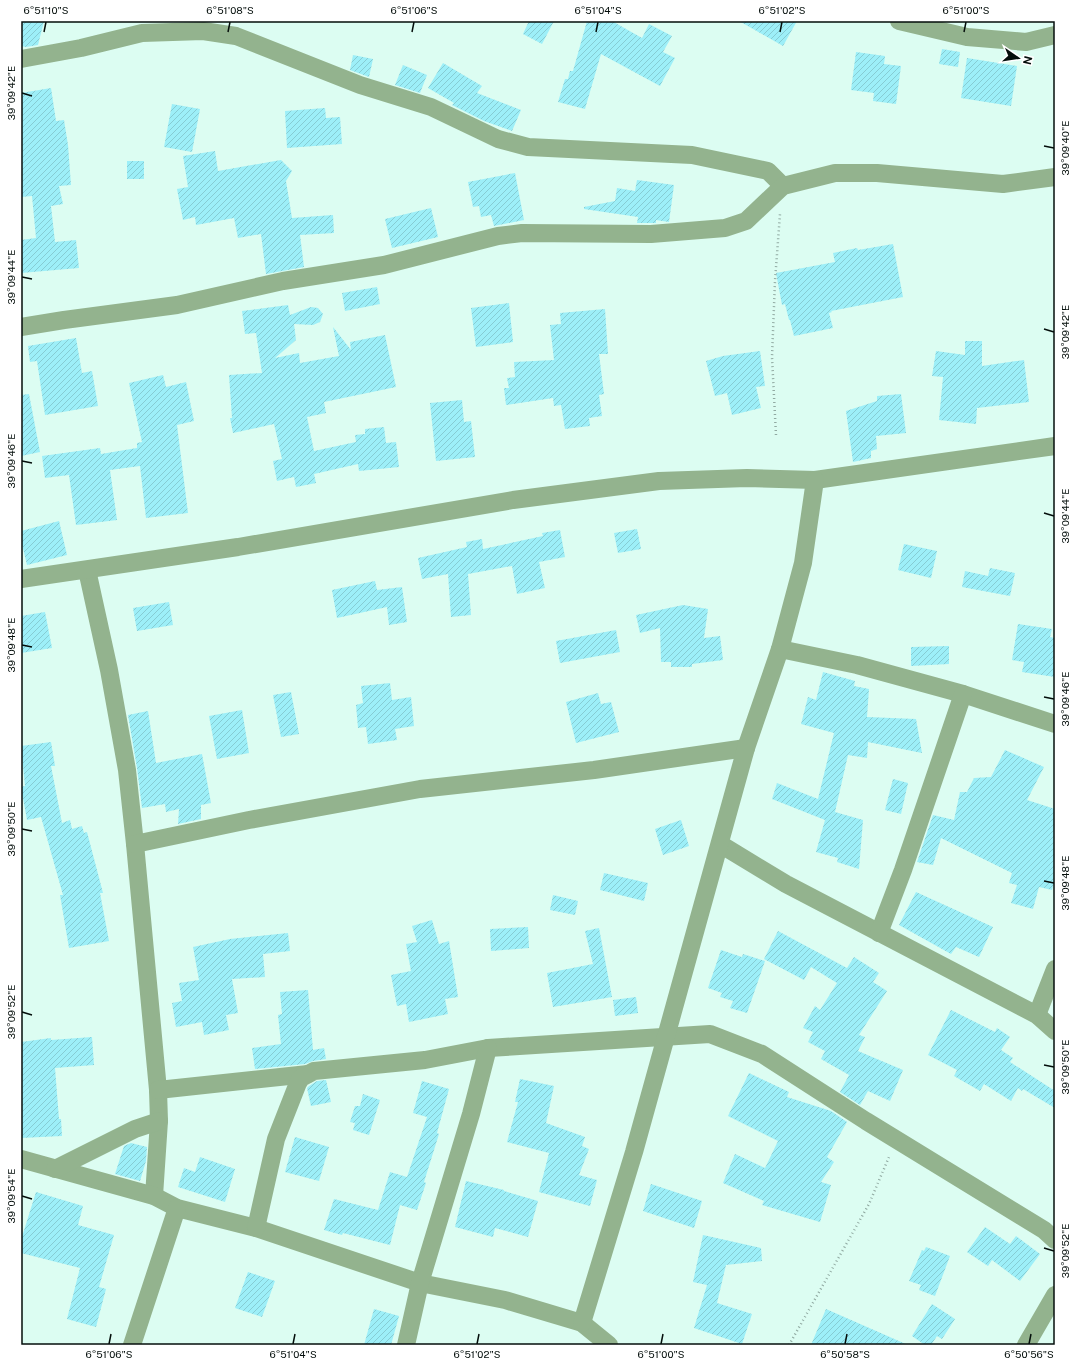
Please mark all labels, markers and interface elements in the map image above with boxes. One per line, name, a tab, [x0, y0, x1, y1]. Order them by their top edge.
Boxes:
text: 6°51'10"S	[24, 4, 69, 16]
text: 6°51'08"S	[206, 4, 254, 16]
text: 6°51'06"S	[390, 4, 438, 16]
text: 6°51'04"S	[574, 4, 622, 16]
text: 6°51'02"S	[759, 4, 806, 16]
text: 6°51'00"S	[943, 4, 990, 16]
north arrow	[998, 38, 1038, 78]
text: N	[1021, 55, 1035, 66]
text: 39°09'42"E	[5, 66, 17, 120]
text: 39°09'40"E	[1059, 121, 1071, 175]
text: 39°09'44"E	[5, 250, 17, 304]
text: 39°09'42"E	[1059, 305, 1071, 359]
text: 39°09'46"E	[5, 434, 17, 488]
text: 39°09'44"E	[1059, 489, 1071, 543]
text: 39°09'48"E	[5, 617, 17, 673]
text: 39°09'46"E	[1059, 672, 1071, 726]
text: 39°09'50"E	[5, 802, 17, 856]
text: 39°09'48"E	[1059, 855, 1071, 911]
text: 39°09'52"E	[5, 985, 17, 1039]
text: 39°09'50"E	[1059, 1040, 1071, 1094]
text: 39°09'54"E	[5, 1168, 17, 1224]
text: 39°09'52"E	[1059, 1224, 1071, 1278]
text: 6°51'06"S	[85, 1348, 133, 1360]
text: 6°51'04"S	[269, 1348, 317, 1360]
text: 6°51'02"S	[454, 1348, 501, 1360]
text: 6°51'00"S	[638, 1348, 685, 1360]
text: 6°50'58"S	[820, 1348, 870, 1360]
text: 6°50'56"S	[1004, 1348, 1054, 1360]

